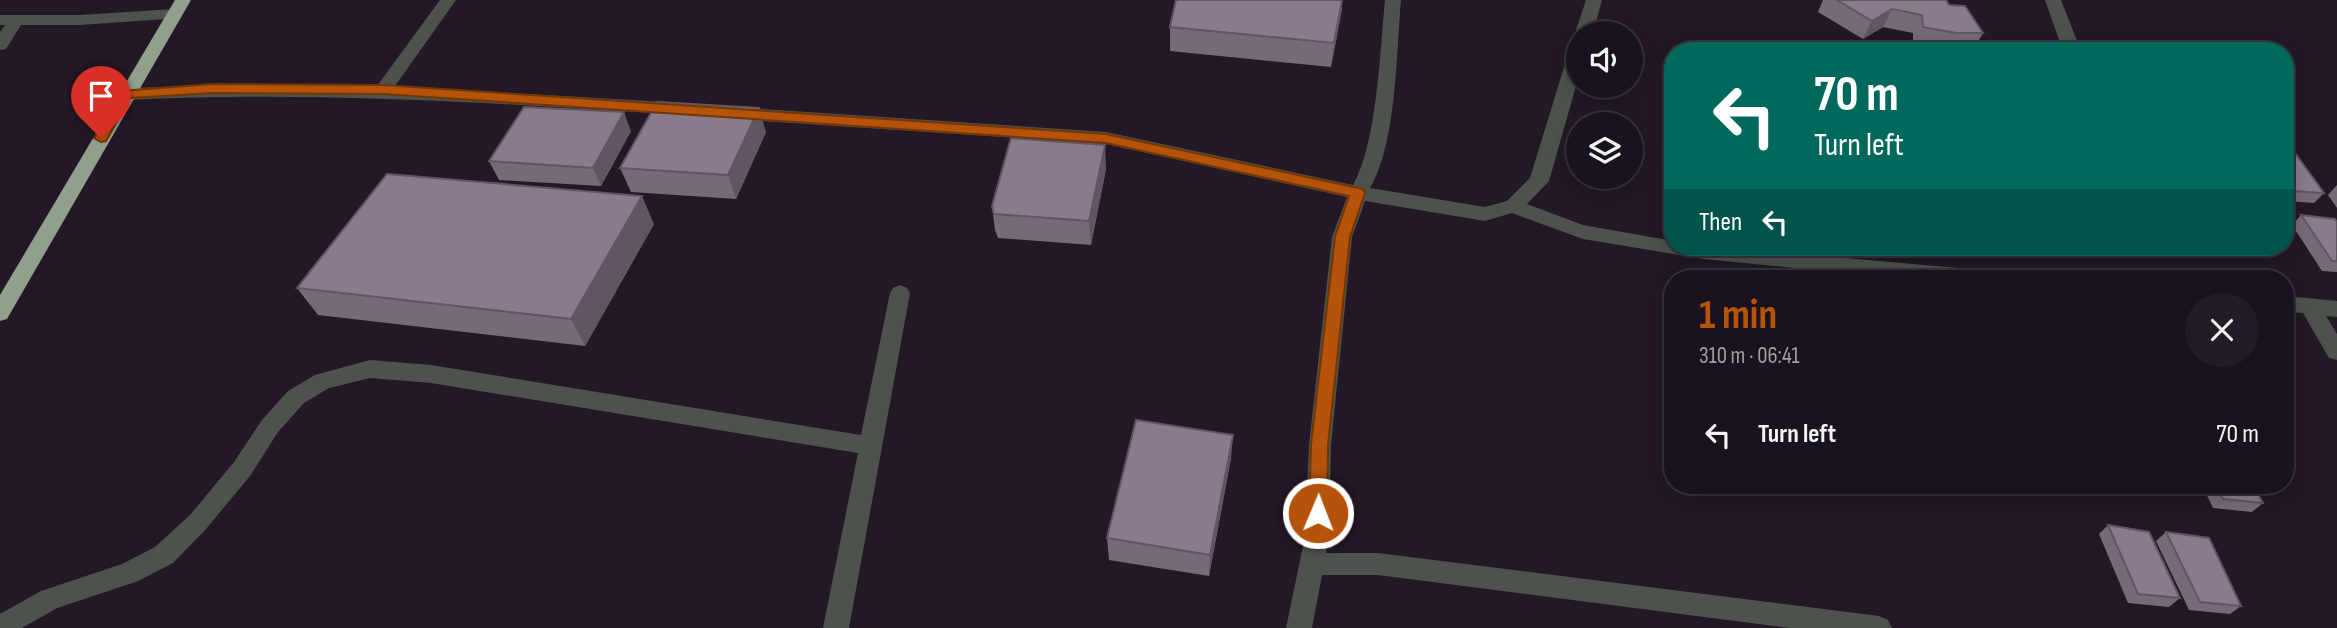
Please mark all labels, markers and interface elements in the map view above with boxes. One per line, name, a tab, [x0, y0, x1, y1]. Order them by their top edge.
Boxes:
map controls	[1566, 21, 1643, 189]
button: sound	[1566, 21, 1643, 98]
pin	[71, 66, 131, 138]
text: 70 m	[1814, 66, 1899, 125]
icon: left	[1699, 70, 1790, 161]
icon: arrive	[82, 77, 120, 115]
button: layers	[1566, 112, 1643, 189]
text: Turn left	[1814, 126, 1904, 165]
icon: left	[1756, 203, 1794, 241]
text: Then	[1699, 207, 1742, 238]
text: 1 min	[1699, 290, 1777, 341]
button: close	[2185, 293, 2259, 367]
text: 310 m · 06:41	[1699, 342, 1800, 370]
icon: left	[1699, 416, 1737, 454]
text: Turn left	[1758, 419, 1836, 450]
text: 70 m	[2216, 419, 2259, 450]
position arrow	[1281, 476, 1355, 550]

